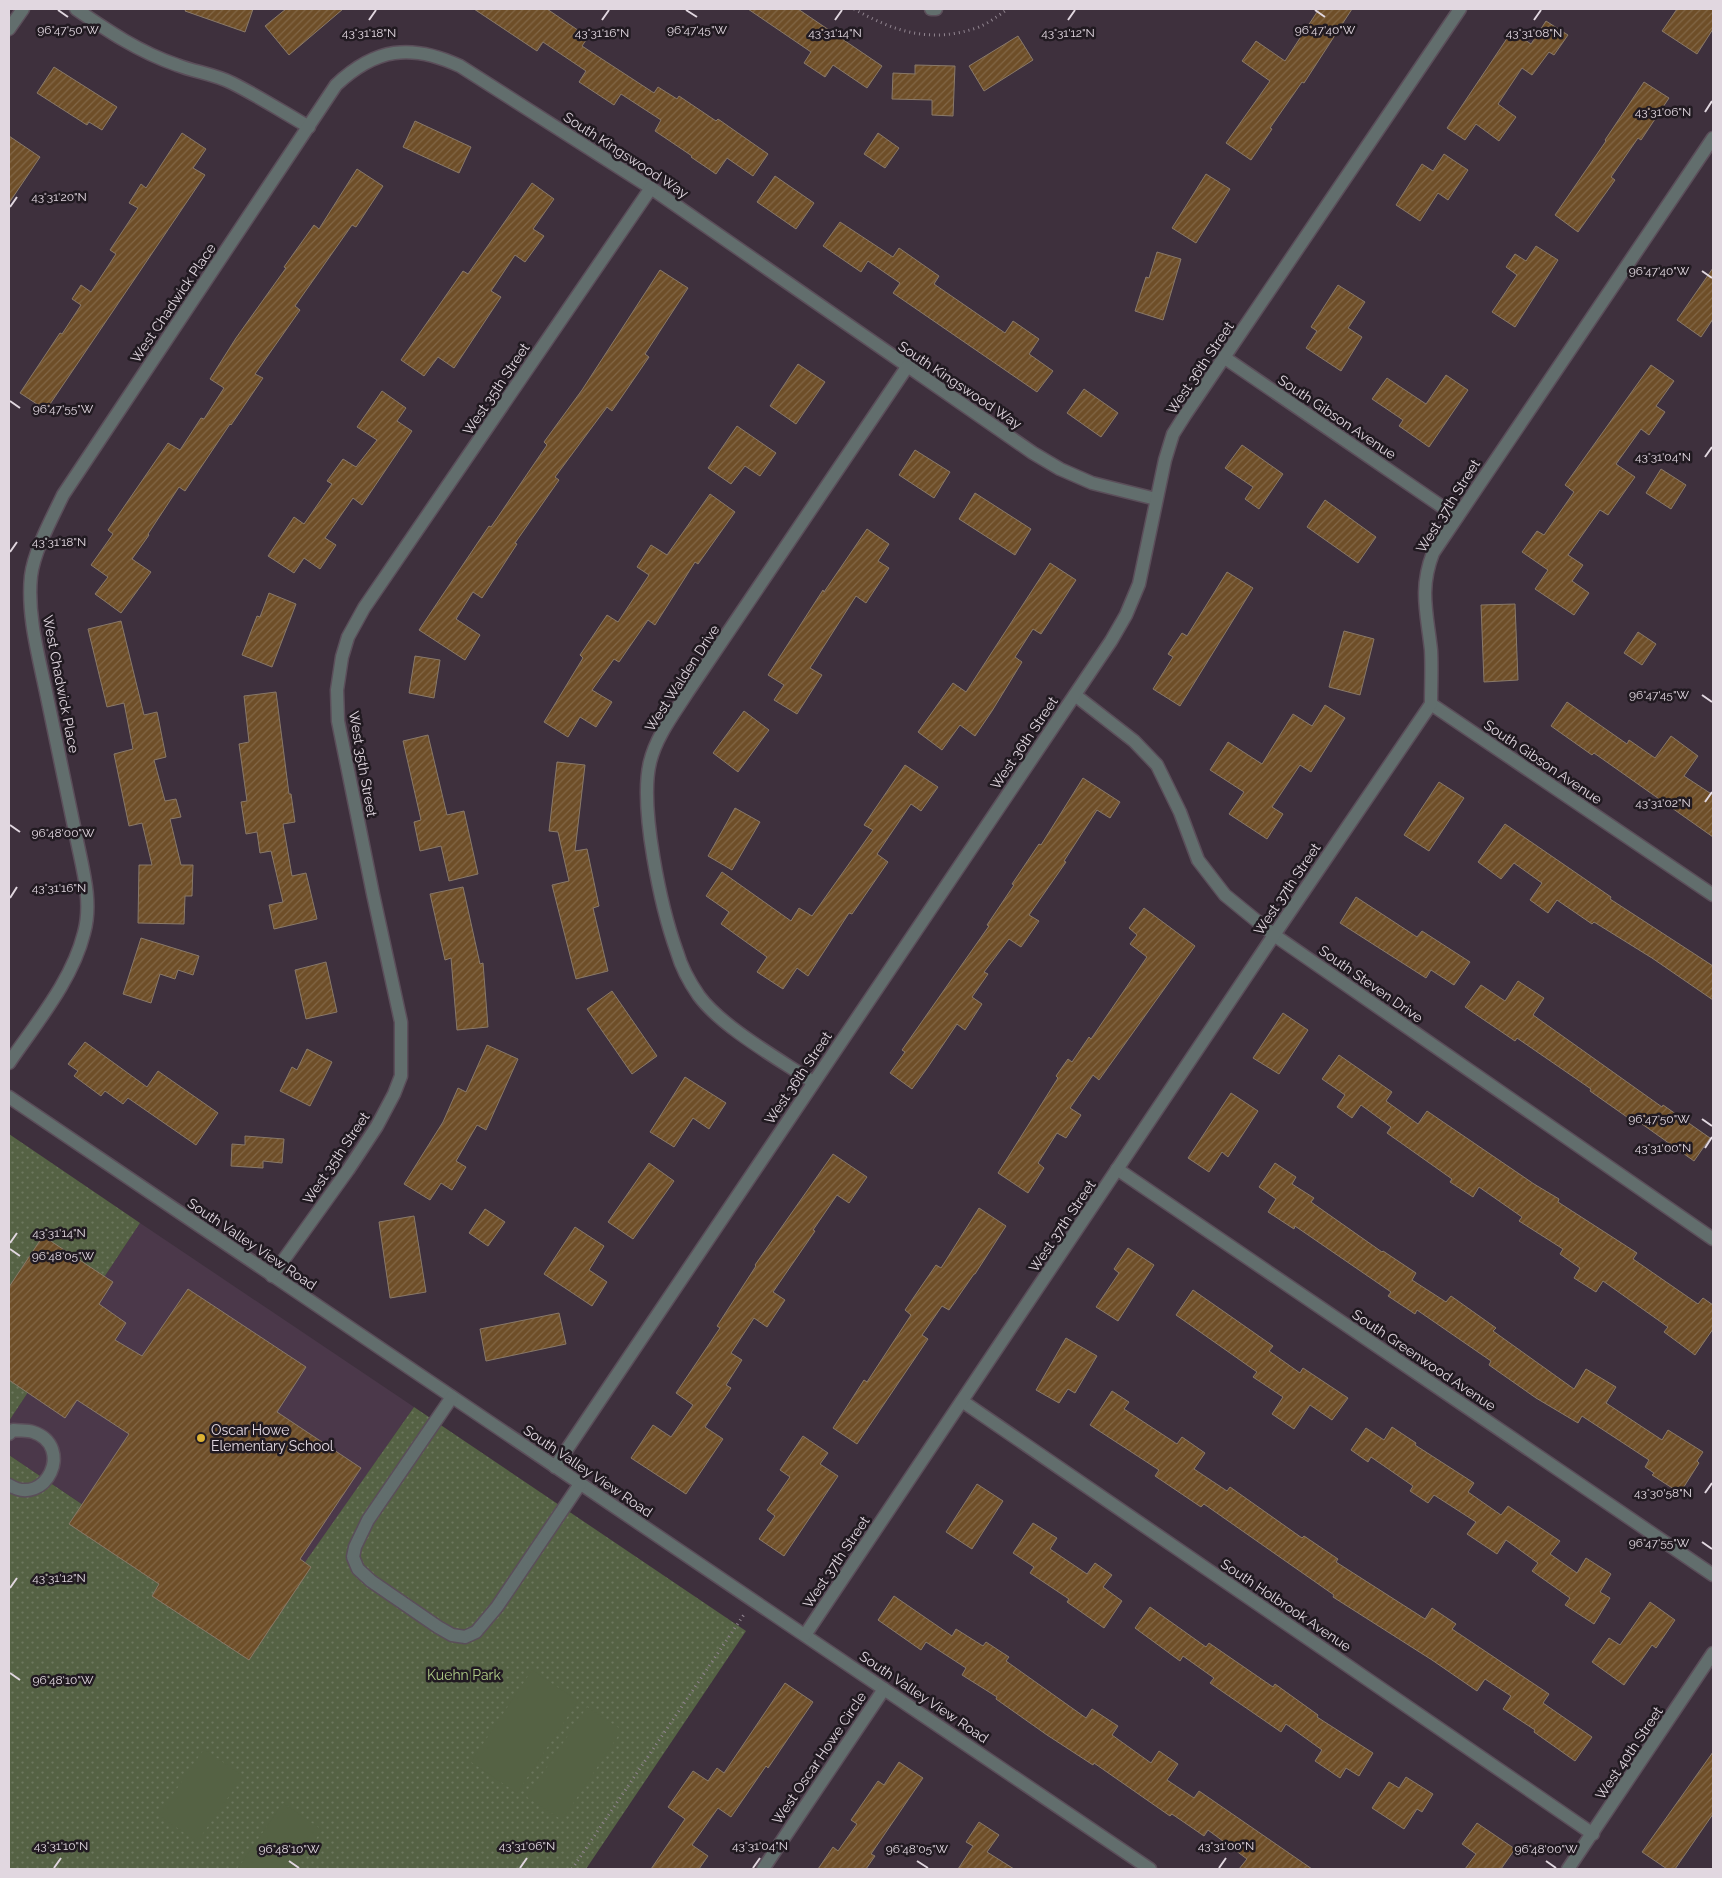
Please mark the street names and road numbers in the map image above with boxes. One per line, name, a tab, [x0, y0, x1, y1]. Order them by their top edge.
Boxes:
street label: South Kingswood Way	[561, 109, 692, 202]
street label: West Chadwick Place	[127, 240, 219, 366]
street label: West 36th Street	[1163, 318, 1237, 417]
street label: South Kingswood Way	[895, 338, 1025, 433]
street label: West 35th Street	[459, 340, 533, 438]
street label: South Gibson Avenue	[1275, 372, 1399, 462]
street label: West 37th Street	[1413, 456, 1483, 556]
street label: West Chadwick Place	[40, 614, 82, 754]
street label: West Walden Drive	[642, 622, 722, 734]
street label: West 36th Street	[987, 693, 1061, 792]
street label: West 35th Street	[346, 710, 380, 819]
street label: South Gibson Avenue	[1481, 717, 1605, 807]
street label: West 37th Street	[1250, 840, 1324, 938]
street label: South Steven Drive	[1316, 942, 1426, 1026]
street label: West 36th Street	[761, 1028, 835, 1127]
street label: West 35th Street	[299, 1109, 373, 1207]
street label: West 37th Street	[1025, 1177, 1099, 1275]
street label: South Valley View Road	[184, 1195, 320, 1293]
street label: South Greenwood Avenue	[1349, 1306, 1499, 1414]
street label: South Valley View Road	[520, 1422, 656, 1520]
street label: West 37th Street	[799, 1513, 873, 1611]
street label: South Holbrook Avenue	[1218, 1555, 1354, 1655]
street label: South Valley View Road	[856, 1648, 992, 1746]
street label: West Oscar Howe Circle	[769, 1689, 869, 1827]
street label: West 40th Street	[1592, 1703, 1666, 1802]

